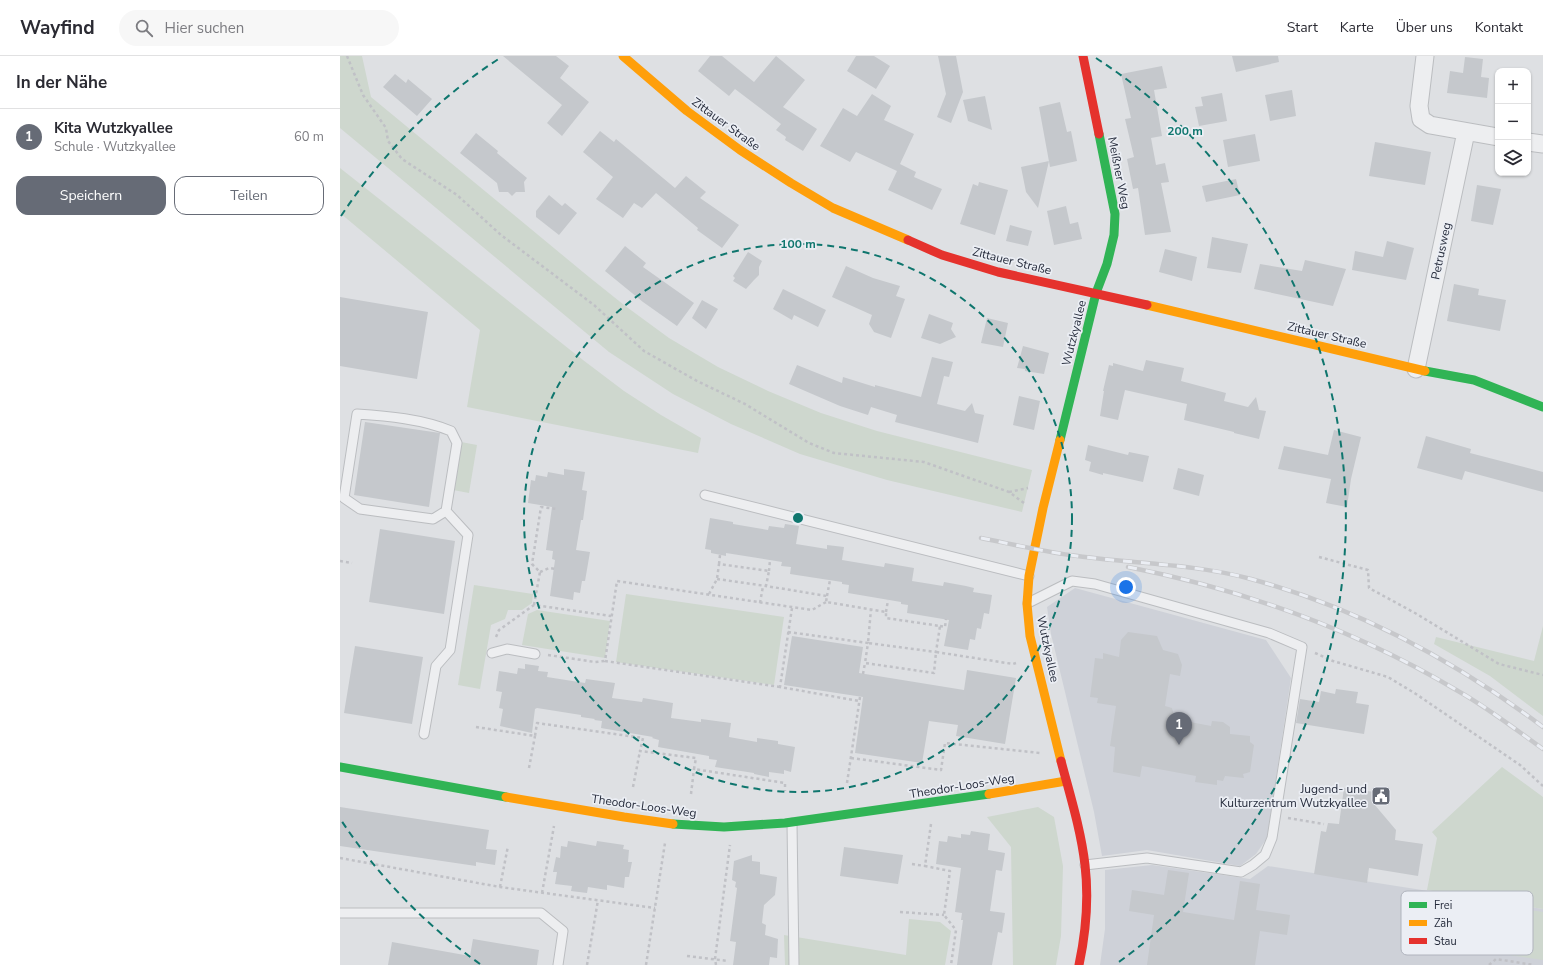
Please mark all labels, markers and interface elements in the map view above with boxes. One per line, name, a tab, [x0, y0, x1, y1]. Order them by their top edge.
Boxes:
search box	[119, 10, 399, 46]
text: Wayfind	[20, 15, 95, 41]
icon: search	[133, 17, 155, 39]
text: Hier suchen	[165, 18, 244, 38]
text: Start	[1287, 18, 1318, 37]
text: Karte	[1340, 18, 1374, 37]
text: Über uns	[1396, 18, 1453, 37]
text: Kontakt	[1475, 18, 1523, 37]
map controls	[1495, 68, 1531, 176]
button: +	[1495, 68, 1531, 104]
text: In der Nähe	[16, 71, 107, 94]
street label: Zittauer Straße	[689, 94, 763, 154]
button: −	[1495, 104, 1531, 140]
text: Kita Wutzkyallee	[54, 118, 173, 138]
text: 200 m	[1167, 123, 1203, 139]
text: 1	[25, 128, 33, 146]
text: 60 m	[294, 128, 324, 146]
street label: Meißner Weg	[1104, 135, 1134, 211]
text: Schule · Wutzkyallee	[54, 138, 176, 156]
button: layers	[1495, 140, 1531, 176]
button: Speichern	[16, 176, 166, 215]
button: Teilen	[174, 176, 324, 215]
street label: Petrusweg	[1427, 221, 1455, 281]
text: 100 m	[780, 236, 816, 252]
street label: Zittauer Straße	[971, 243, 1053, 279]
street label: Wutzkyallee	[1058, 298, 1090, 368]
street label: Zittauer Straße	[1286, 318, 1368, 352]
centre of rings	[791, 511, 805, 525]
your location	[1116, 577, 1136, 597]
street label: Wutzkyallee	[1033, 614, 1063, 684]
pin: 1	[1166, 712, 1192, 745]
street label: Theodor-Loos-Weg	[908, 770, 1016, 802]
place label: Jugend- und Kulturzentrum Wutzkyallee	[1220, 781, 1367, 811]
public building icon: Jugend- und Kulturzentrum Wutzkyallee	[1370, 785, 1392, 807]
street label: Theodor-Loos-Weg	[590, 791, 698, 821]
legend	[1401, 891, 1533, 955]
text: Frei	[1434, 898, 1452, 913]
text: Zäh	[1434, 916, 1452, 931]
text: Stau	[1434, 934, 1457, 949]

